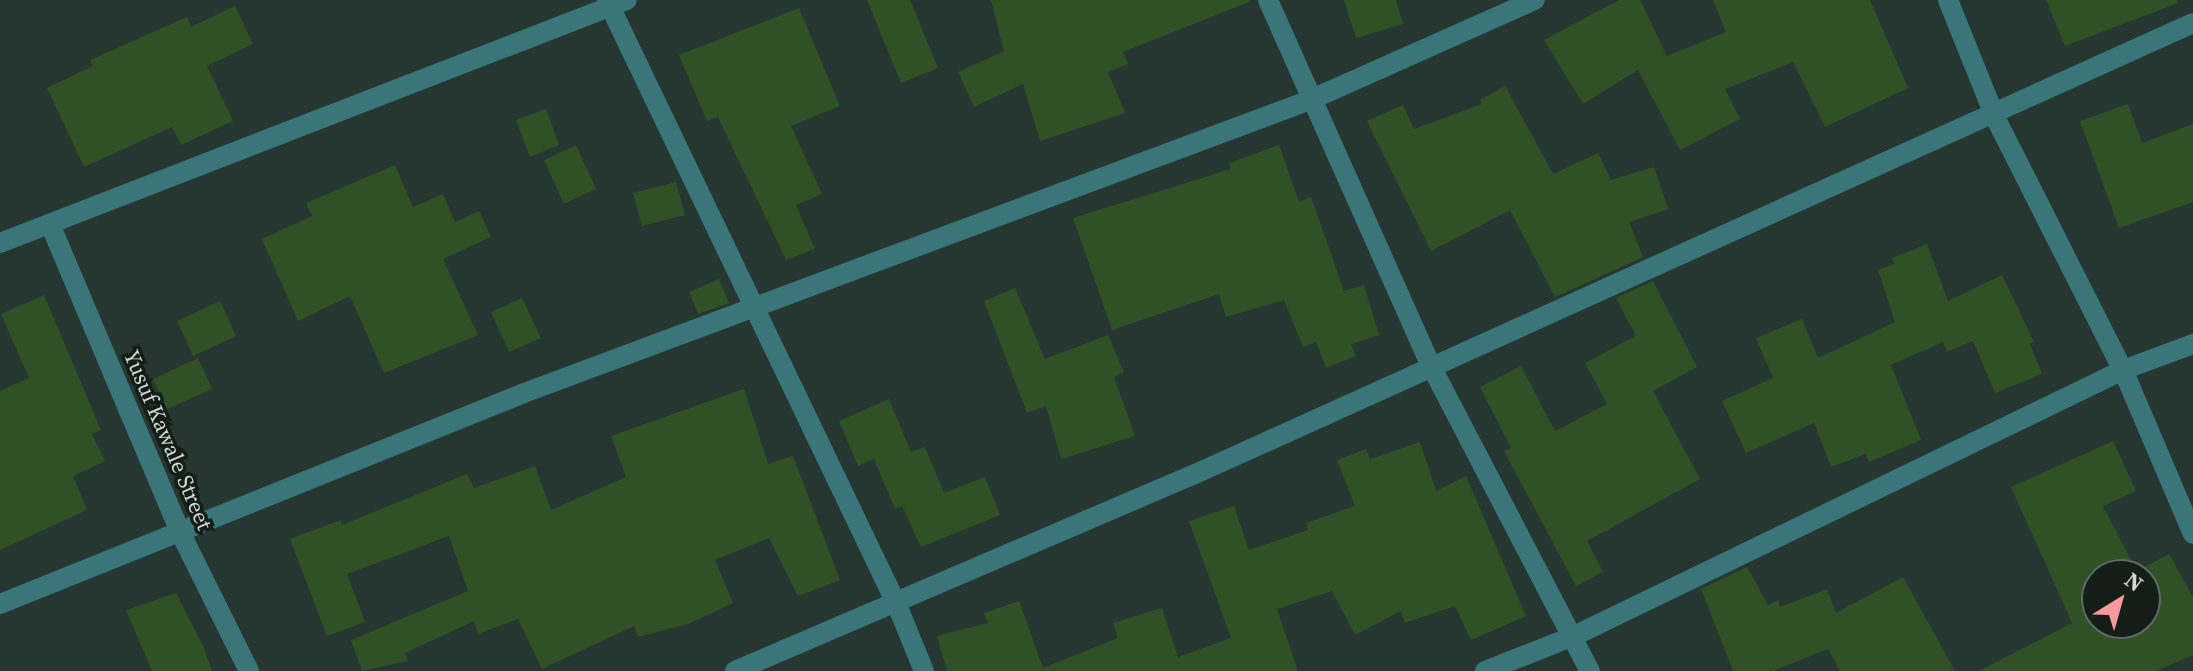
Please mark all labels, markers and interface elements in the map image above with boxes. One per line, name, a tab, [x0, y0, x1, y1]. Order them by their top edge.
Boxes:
street label: Yusuf Kawale Street	[118, 346, 218, 534]
north arrow	[2081, 559, 2161, 639]
text: N	[2119, 565, 2150, 598]

